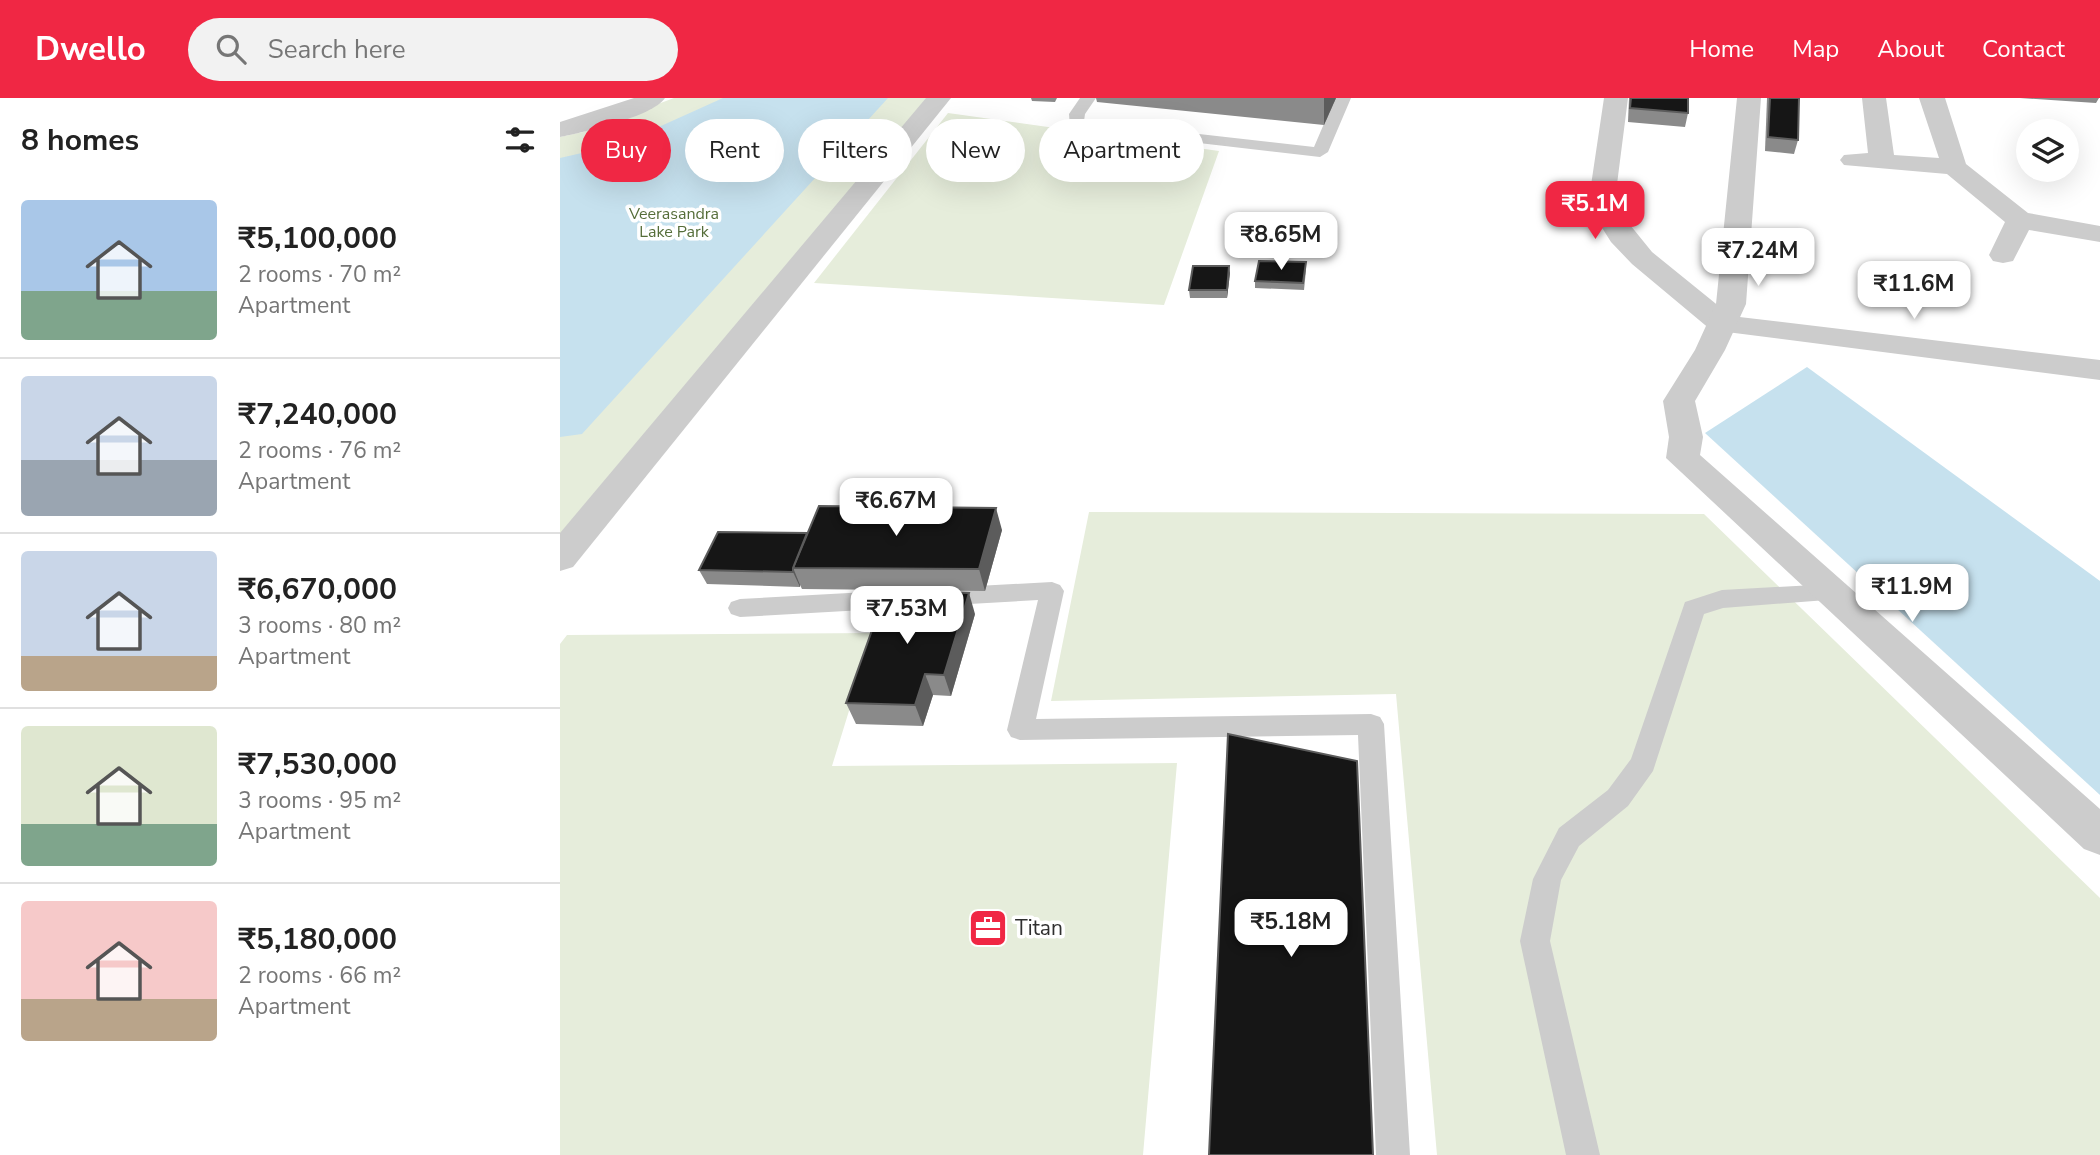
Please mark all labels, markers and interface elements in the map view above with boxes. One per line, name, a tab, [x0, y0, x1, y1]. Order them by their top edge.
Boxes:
search box	[188, 18, 678, 81]
text: Dwello	[35, 27, 146, 72]
icon: search	[212, 30, 250, 68]
text: Search here	[268, 32, 406, 67]
text: Home	[1689, 33, 1754, 65]
text: Map	[1792, 33, 1839, 65]
text: About	[1877, 33, 1944, 65]
text: Contact	[1982, 33, 2065, 65]
chip: Buy	[581, 119, 671, 182]
chip: Rent	[685, 119, 784, 182]
chip: Filters	[798, 119, 912, 182]
chip: New	[926, 119, 1025, 182]
chip: Apartment	[1039, 119, 1204, 182]
map controls	[2016, 119, 2079, 182]
button: layers	[2016, 119, 2079, 182]
text: 8 homes	[21, 120, 139, 161]
icon: filters	[501, 121, 539, 159]
pin: ₹5.1M	[1546, 181, 1644, 241]
text: ₹5.1M	[1561, 188, 1629, 219]
park label: Veerasandra Lake Park	[628, 203, 719, 243]
pin: ₹8.65M	[1224, 212, 1338, 272]
text: ₹5,100,000	[238, 218, 397, 259]
text: ₹8.65M	[1241, 219, 1321, 250]
icon: home	[77, 228, 161, 312]
pin: ₹7.24M	[1701, 228, 1815, 288]
text: ₹7.24M	[1718, 235, 1798, 266]
text: 2 rooms · 70 m²	[238, 259, 401, 290]
pin: ₹11.6M	[1857, 262, 1971, 321]
text: ₹11.6M	[1874, 268, 1954, 299]
text: Apartment	[238, 290, 350, 321]
text: ₹7,240,000	[238, 394, 397, 435]
icon: home	[77, 404, 161, 488]
text: 2 rooms · 76 m²	[238, 435, 401, 466]
text: Apartment	[238, 466, 350, 497]
pin: ₹6.67M	[839, 478, 953, 538]
text: ₹6.67M	[856, 485, 936, 516]
pin: ₹11.9M	[1855, 564, 1969, 624]
text: ₹6,670,000	[238, 569, 397, 610]
text: ₹11.9M	[1872, 571, 1952, 602]
icon: home	[77, 579, 161, 663]
pin: ₹7.53M	[850, 587, 964, 646]
text: ₹7.53M	[867, 593, 947, 624]
text: 3 rooms · 80 m²	[238, 610, 401, 641]
text: Apartment	[238, 641, 350, 672]
text: ₹7,530,000	[238, 744, 397, 785]
icon: home	[77, 754, 161, 838]
text: 3 rooms · 95 m²	[238, 785, 401, 816]
text: Apartment	[238, 816, 350, 847]
pin: ₹5.18M	[1234, 900, 1348, 959]
text: ₹5.18M	[1251, 906, 1331, 937]
office icon: Titan	[967, 907, 1009, 949]
place label: Titan	[1015, 914, 1063, 942]
text: ₹5,180,000	[238, 919, 397, 960]
icon: home	[77, 929, 161, 1013]
text: 2 rooms · 66 m²	[238, 960, 401, 991]
text: Apartment	[238, 991, 350, 1022]

